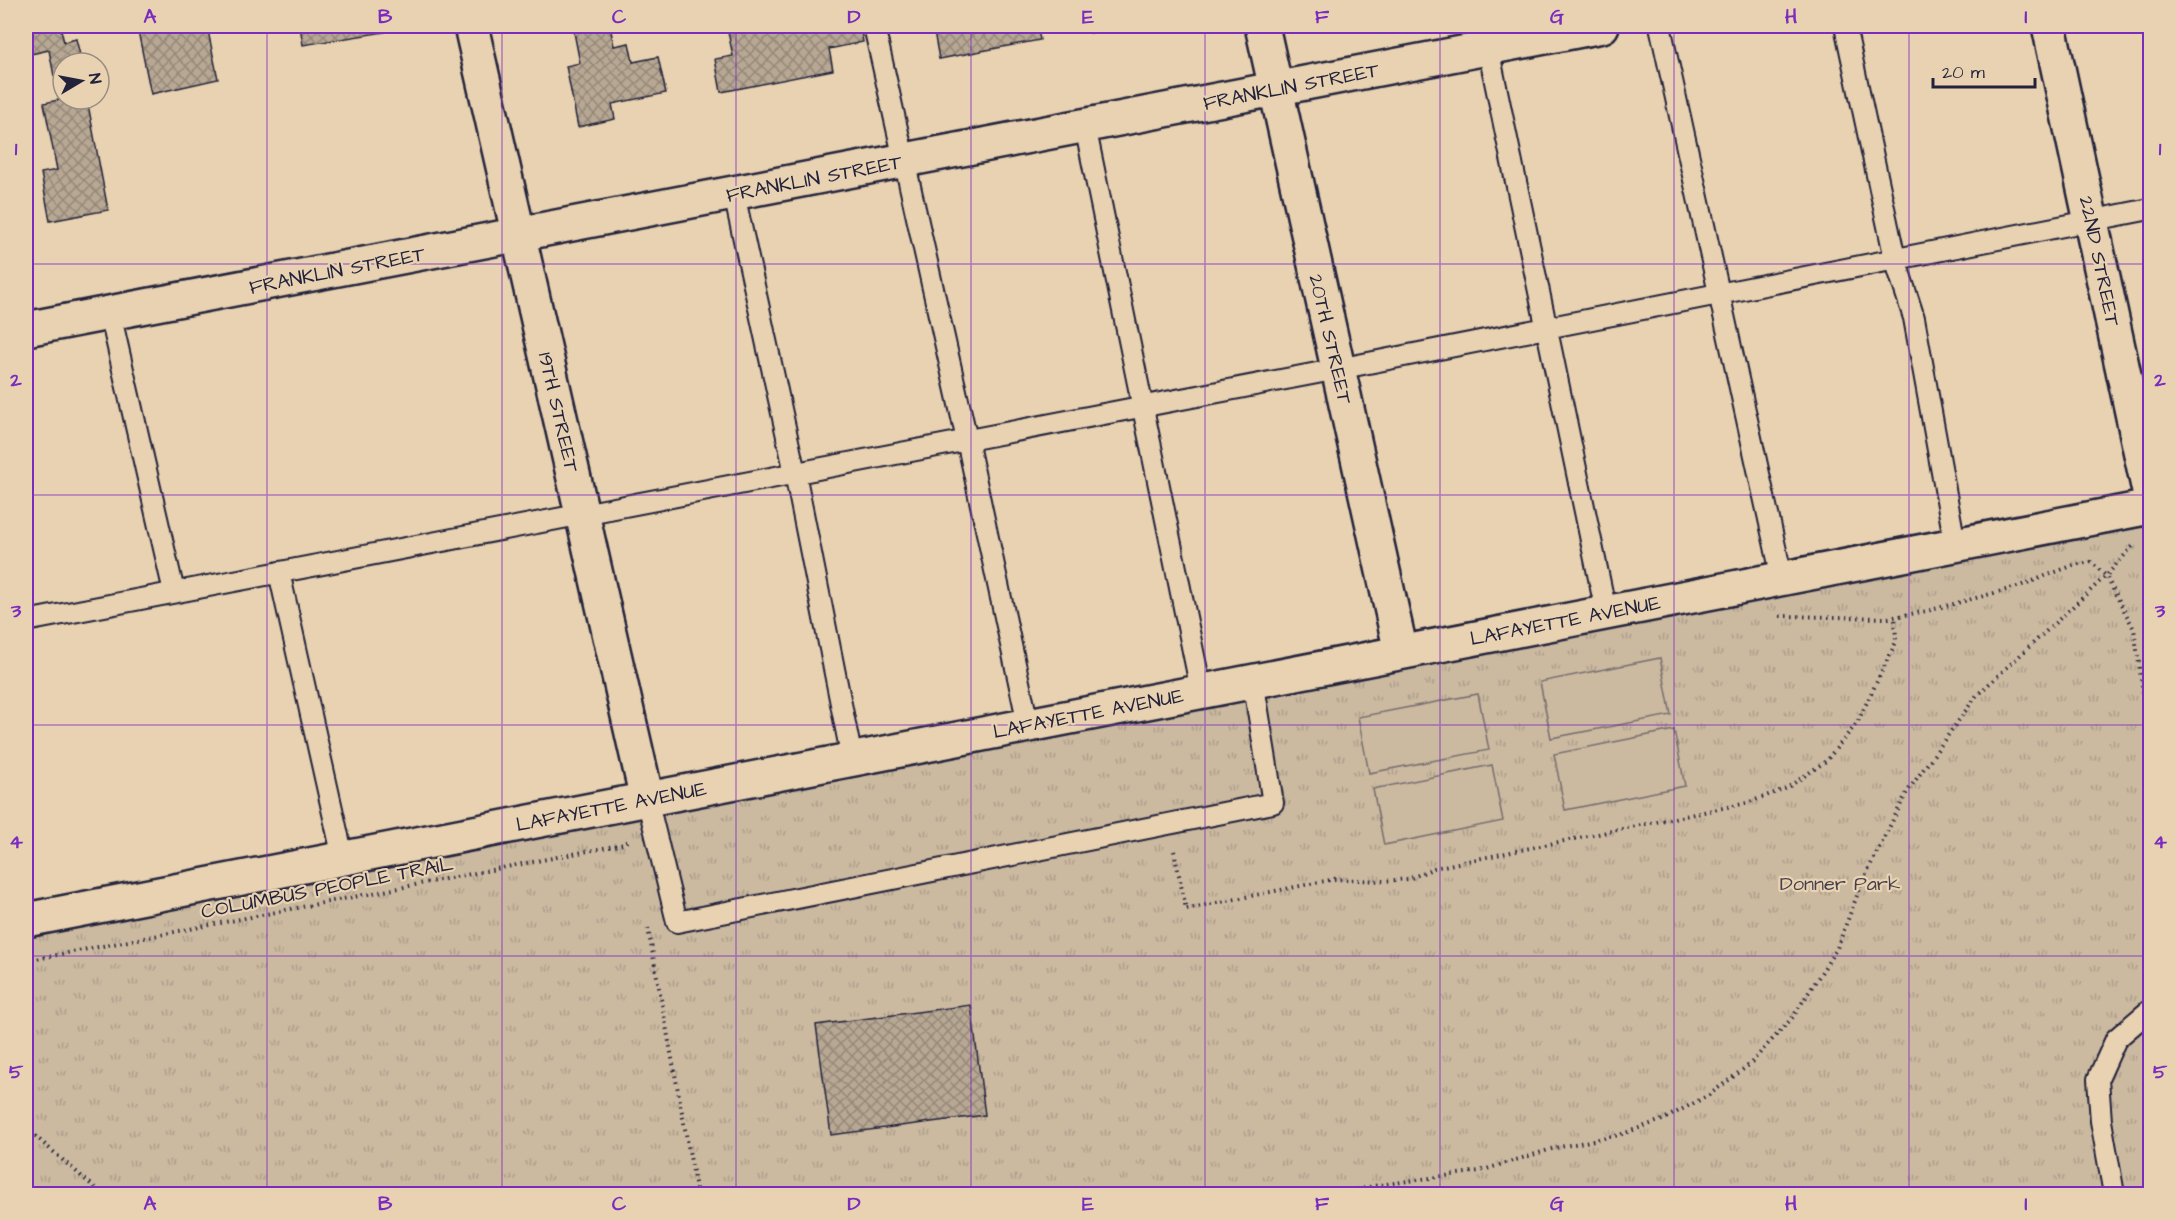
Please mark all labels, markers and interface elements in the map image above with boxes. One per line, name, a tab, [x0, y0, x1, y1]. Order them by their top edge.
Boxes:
text: A	[144, 3, 157, 31]
text: B	[378, 3, 393, 31]
text: C	[612, 3, 627, 31]
text: D	[848, 3, 861, 31]
text: E	[1082, 3, 1094, 31]
text: F	[1315, 3, 1330, 31]
text: G	[1550, 3, 1564, 31]
text: H	[1785, 3, 1797, 31]
text: I	[2024, 3, 2028, 31]
north arrow	[51, 51, 111, 111]
scale bar	[1933, 51, 2035, 89]
street label: FRANKLIN STREET	[1201, 56, 1382, 118]
text: 20 m	[1942, 60, 1985, 85]
text: N	[83, 72, 106, 85]
text: 1	[15, 135, 18, 163]
text: 1	[2159, 135, 2162, 163]
street label: FRANKLIN STREET	[724, 148, 905, 210]
street label: 22ND STREET	[2072, 194, 2127, 329]
street label: FRANKLIN STREET	[247, 240, 428, 302]
street label: 20TH STREET	[1301, 272, 1359, 407]
street label: 19TH STREET	[531, 350, 586, 475]
text: 2	[9, 366, 22, 394]
text: 2	[2153, 366, 2166, 394]
street label: LAFAYETTE AVENUE	[1468, 589, 1663, 653]
text: 3	[10, 597, 22, 625]
text: 3	[2154, 597, 2166, 625]
street label: LAFAYETTE AVENUE	[991, 682, 1186, 746]
street label: LAFAYETTE AVENUE	[514, 775, 709, 839]
text: 4	[9, 828, 23, 856]
text: 4	[2153, 828, 2167, 856]
street label: COLUMBUS PEOPLE TRAIL	[199, 850, 456, 926]
park label: Donner Park	[1780, 870, 1900, 898]
text: 5	[9, 1058, 24, 1086]
text: 5	[2153, 1058, 2168, 1086]
text: A	[144, 1190, 157, 1218]
text: B	[378, 1190, 393, 1218]
text: C	[612, 1190, 627, 1218]
text: D	[848, 1190, 861, 1218]
text: E	[1082, 1190, 1094, 1218]
text: F	[1315, 1190, 1330, 1218]
text: G	[1550, 1190, 1564, 1218]
text: H	[1785, 1190, 1797, 1218]
text: I	[2024, 1190, 2028, 1218]

